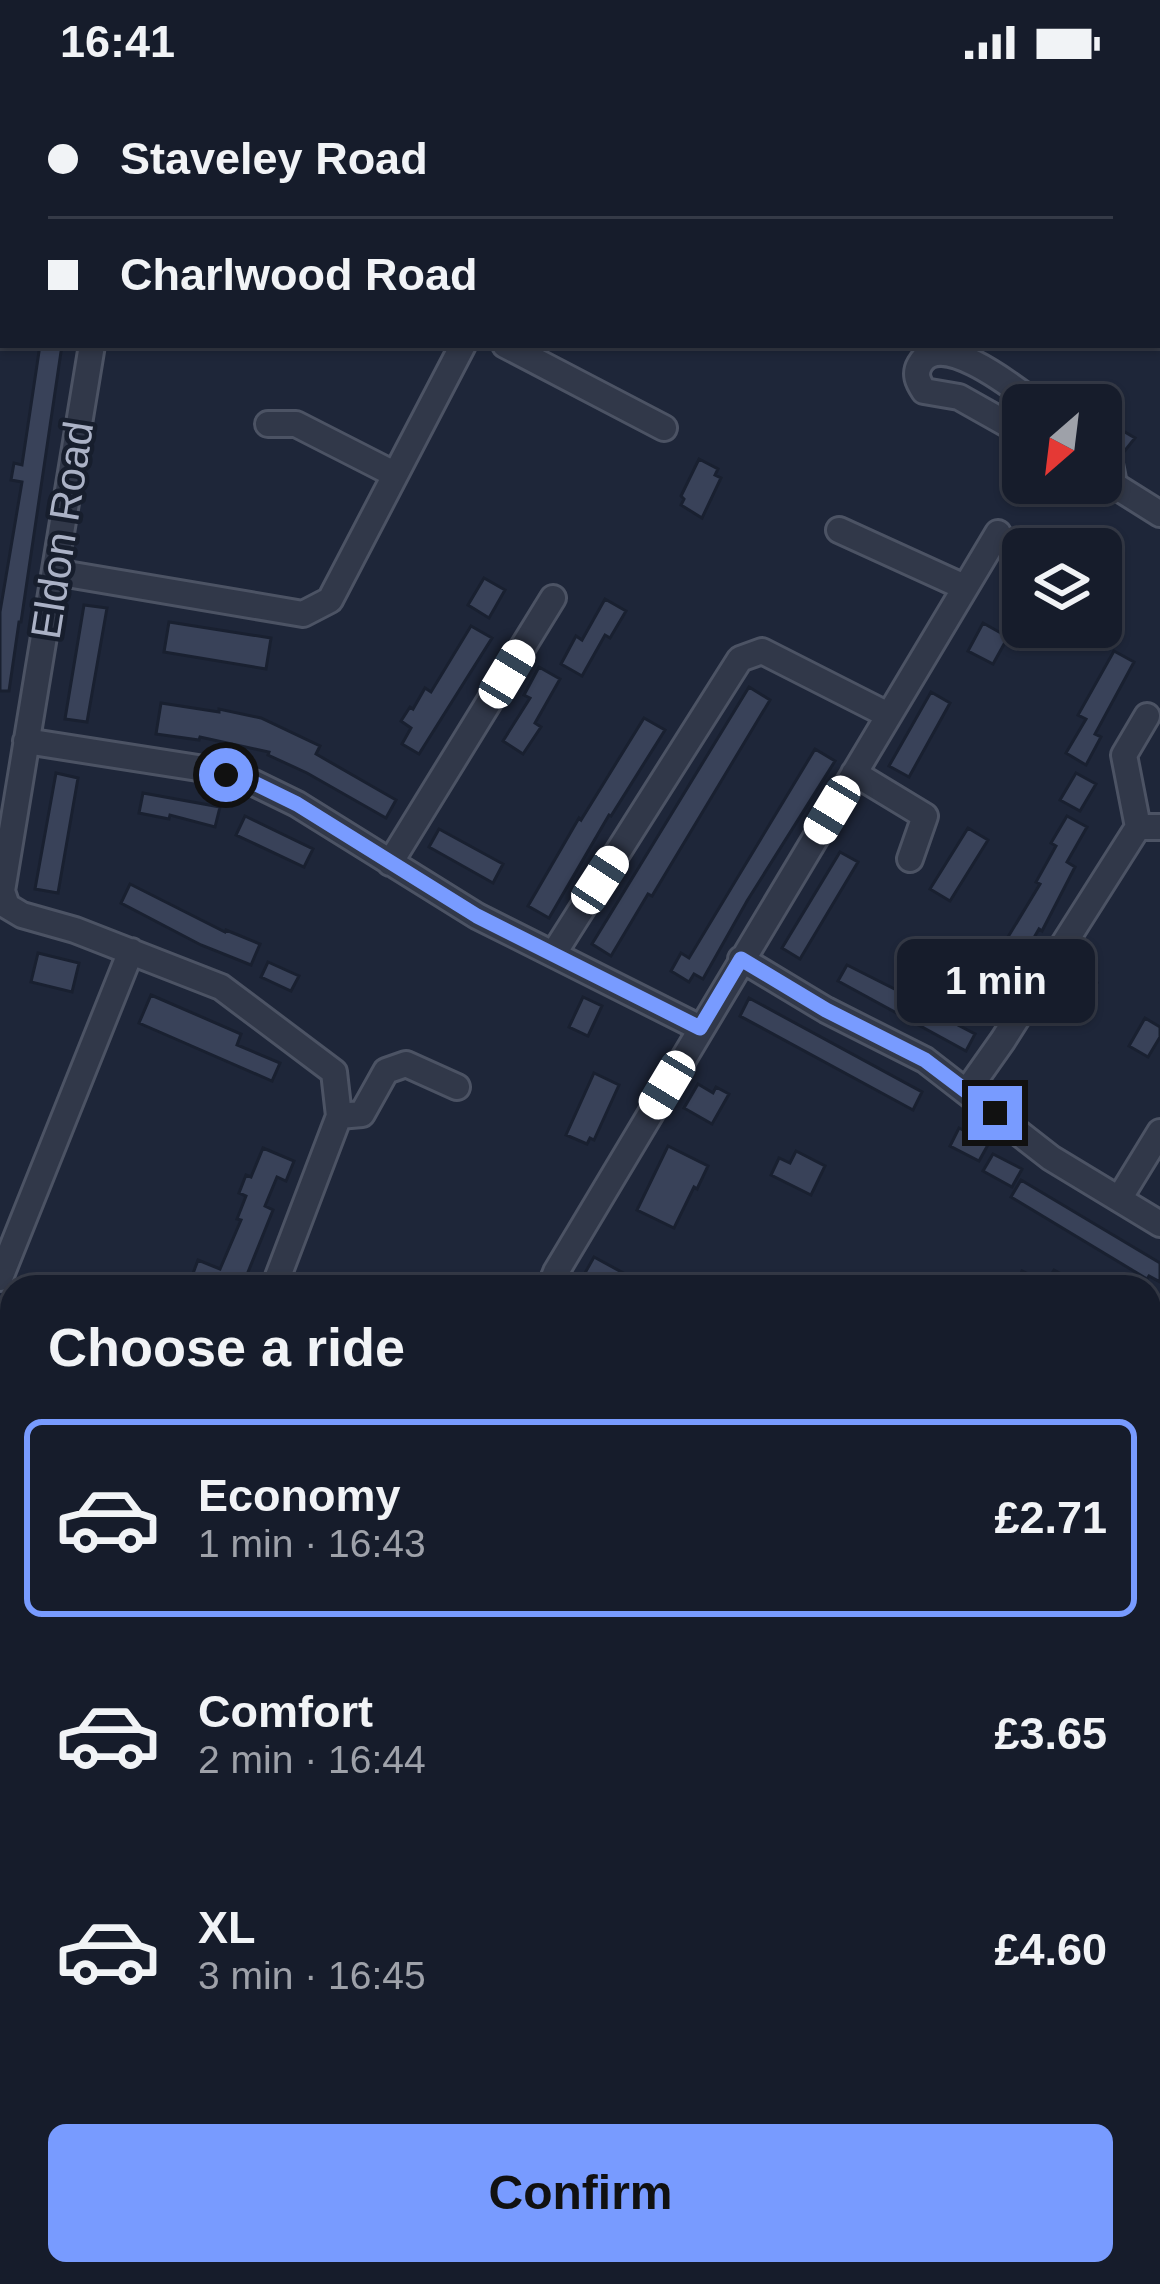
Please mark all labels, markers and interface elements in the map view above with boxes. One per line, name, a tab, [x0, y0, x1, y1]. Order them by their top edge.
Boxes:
text: 16:41	[60, 16, 175, 67]
text: Staveley Road	[120, 133, 428, 184]
text: Charlwood Road	[120, 249, 478, 300]
north arrow	[1002, 384, 1122, 504]
map controls	[1002, 384, 1122, 648]
street label: Eldon Road	[22, 418, 102, 642]
button: layers	[1002, 528, 1122, 648]
car	[473, 634, 541, 714]
route start	[199, 748, 253, 802]
car	[798, 770, 866, 850]
car	[565, 840, 635, 920]
callout: 1 min	[896, 939, 1094, 1023]
text: 1 min	[945, 959, 1047, 1002]
car	[633, 1045, 701, 1125]
route end	[968, 1086, 1022, 1140]
text: Choose a ride	[48, 1317, 405, 1377]
icon: car	[54, 1464, 162, 1572]
text: Economy	[198, 1470, 401, 1521]
text: £2.71	[994, 1492, 1107, 1543]
text: 1 min · 16:43	[198, 1522, 426, 1565]
icon: car	[54, 1680, 162, 1788]
text: Comfort	[198, 1686, 373, 1737]
text: £3.65	[994, 1708, 1107, 1759]
text: 2 min · 16:44	[198, 1738, 426, 1781]
icon: car	[54, 1896, 162, 2004]
text: XL	[198, 1902, 256, 1953]
text: £4.60	[994, 1924, 1107, 1975]
text: 3 min · 16:45	[198, 1954, 426, 1997]
button: Confirm	[48, 2124, 1113, 2262]

